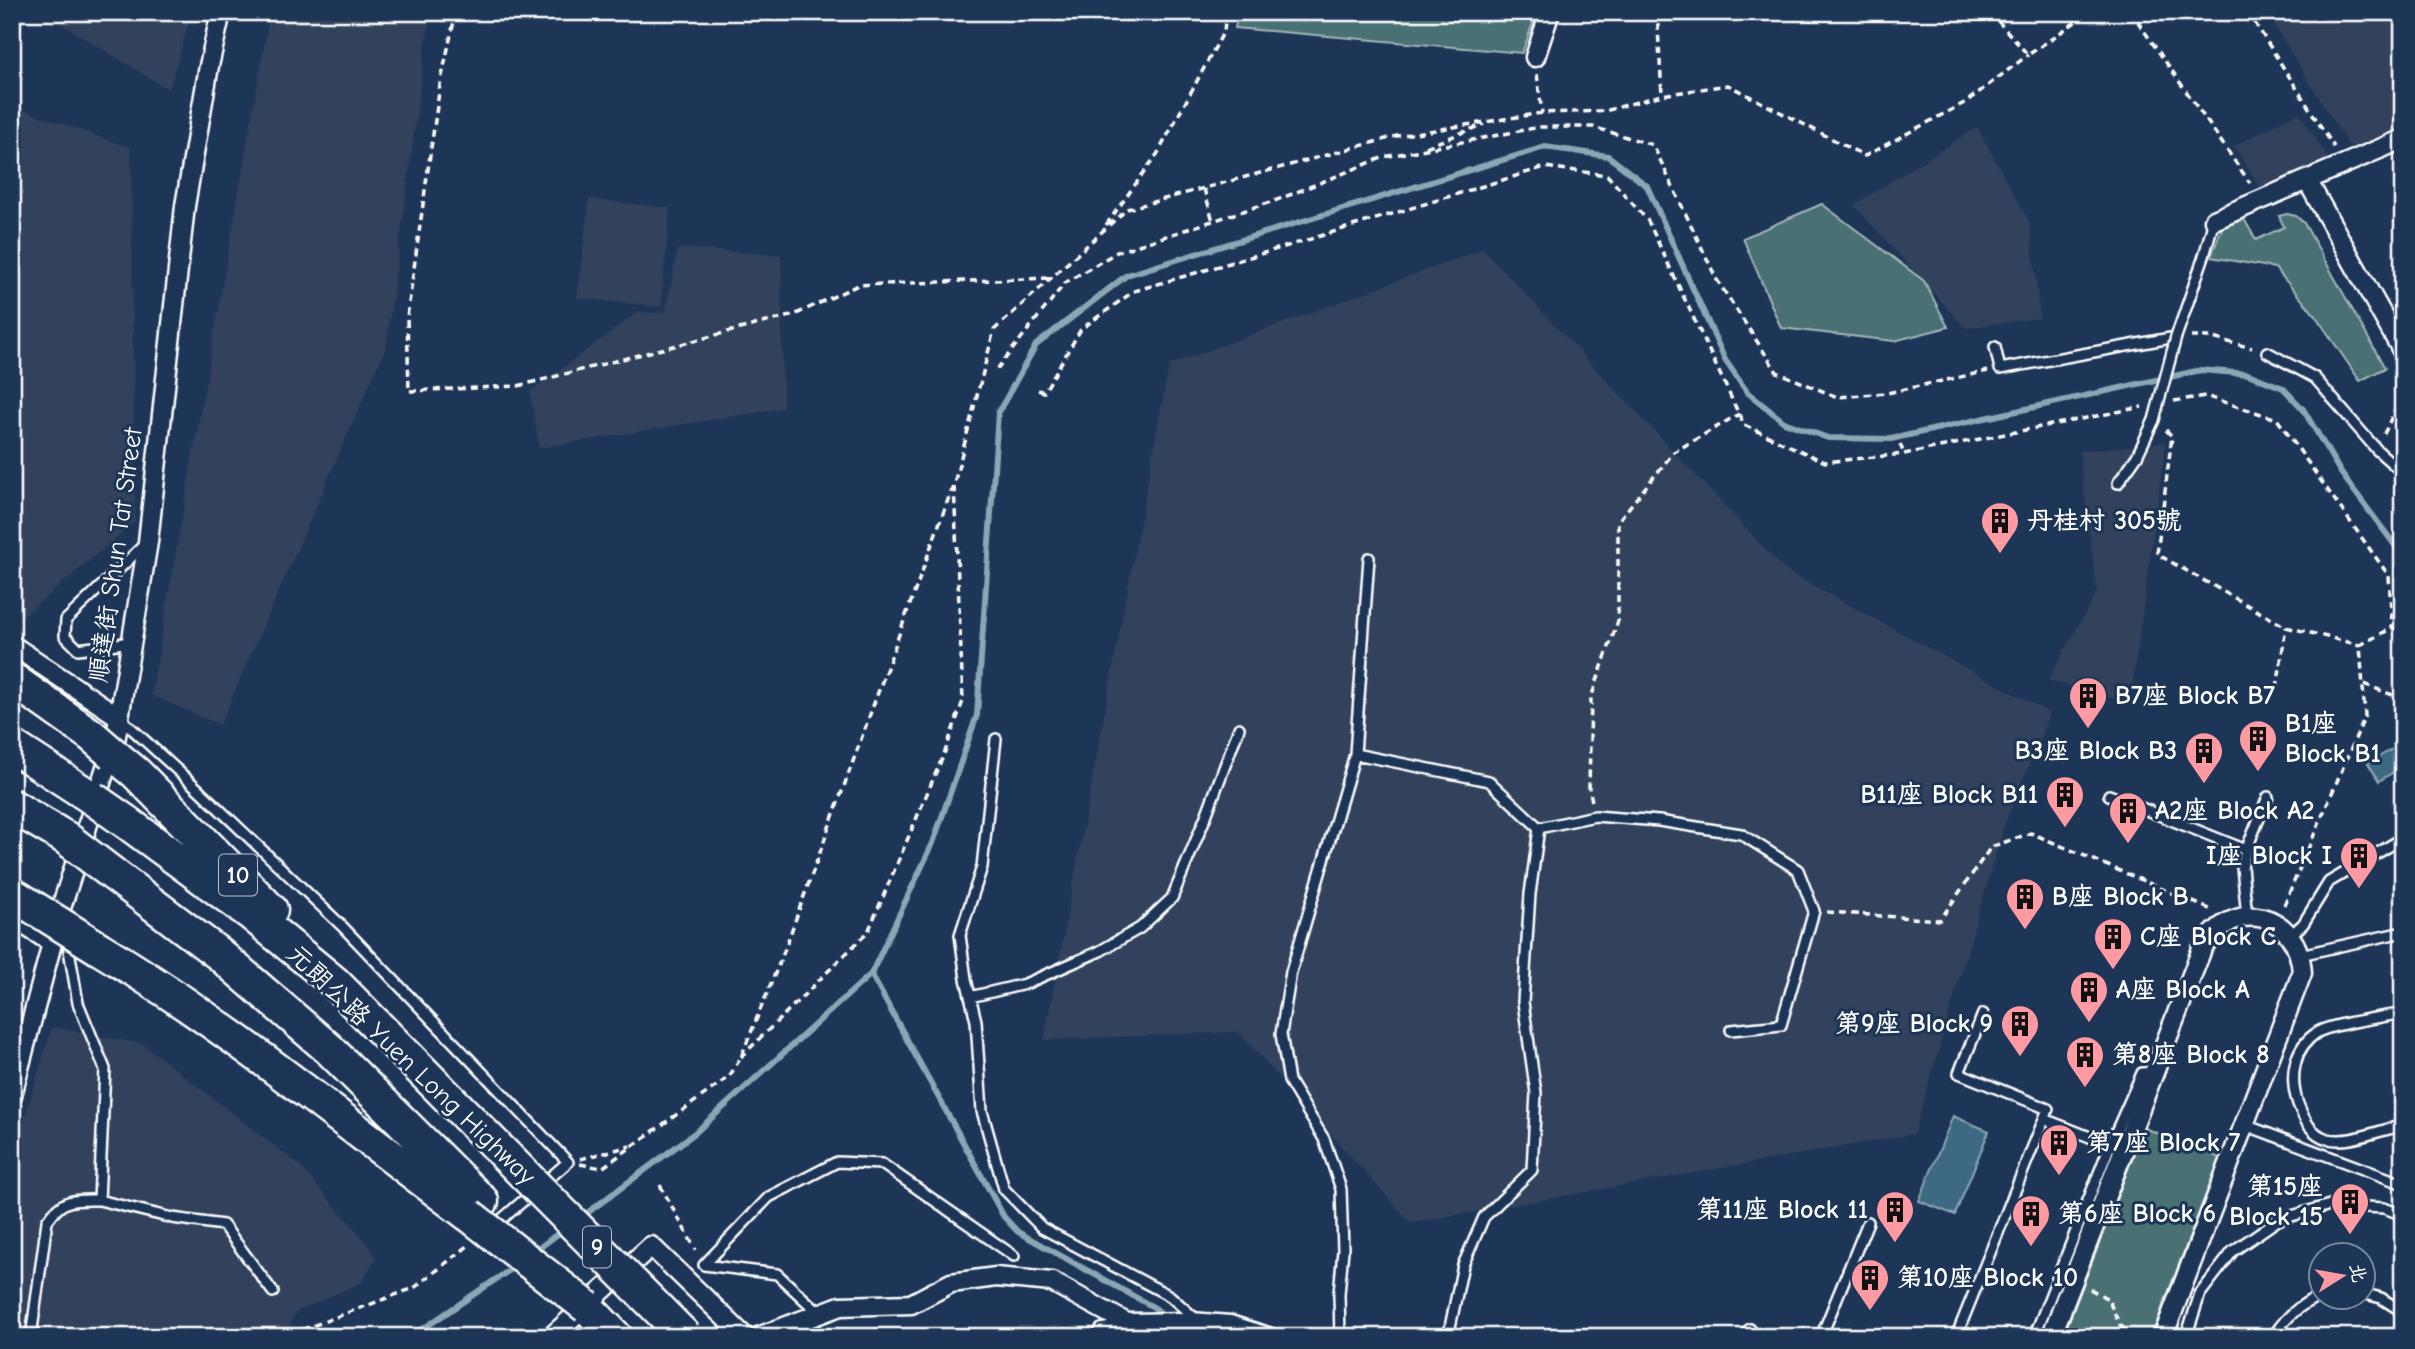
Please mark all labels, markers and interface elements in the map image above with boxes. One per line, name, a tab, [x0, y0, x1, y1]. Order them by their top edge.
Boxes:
street label: 順達街 Shun Tat Street	[83, 424, 149, 684]
building icon: 丹桂村 305號	[1979, 500, 2021, 555]
place label: 丹桂村 305號	[2027, 506, 2182, 536]
building icon: B7座 Block B7	[2067, 675, 2109, 730]
place label: B7座 Block B7	[2115, 681, 2275, 711]
place label: B1座 Block B1	[2285, 709, 2381, 769]
building icon: B1座 Block B1	[2237, 718, 2279, 773]
building icon: B3座 Block B3	[2183, 730, 2225, 785]
place label: B3座 Block B3	[2015, 736, 2177, 766]
building icon: B11座 Block B11	[2044, 774, 2086, 829]
place label: B11座 Block B11	[1860, 780, 2038, 810]
building icon: A2座 Block A2	[2107, 790, 2149, 845]
place label: A2座 Block A2	[2155, 796, 2314, 826]
building icon: I座 Block I	[2338, 835, 2380, 890]
place label: I座 Block I	[2206, 841, 2332, 871]
road number: 10	[219, 854, 257, 896]
building icon: B座 Block B	[2004, 876, 2046, 931]
place label: B座 Block B	[2052, 882, 2189, 912]
building icon: C座 Block C	[2092, 916, 2134, 971]
place label: C座 Block C	[2140, 922, 2276, 952]
street label: 元朗公路 Yuen Long Highway	[281, 938, 542, 1192]
building icon: A座 Block A	[2068, 969, 2110, 1024]
place label: A座 Block A	[2116, 975, 2250, 1005]
building icon: 第9座 Block 9	[1999, 1003, 2041, 1058]
place label: 第9座 Block 9	[1835, 1009, 1993, 1039]
building icon: 第8座 Block 8	[2064, 1034, 2106, 1089]
place label: 第8座 Block 8	[2112, 1040, 2269, 1070]
building icon: 第7座 Block 7	[2038, 1122, 2080, 1177]
place label: 第7座 Block 7	[2086, 1128, 2241, 1158]
place label: 第15座 Block 15	[2229, 1172, 2323, 1232]
building icon: 第15座 Block 15	[2329, 1181, 2371, 1236]
building icon: 第11座 Block 11	[1874, 1189, 1916, 1244]
building icon: 第6座 Block 6	[2010, 1193, 2052, 1248]
place label: 第11座 Block 11	[1696, 1195, 1868, 1225]
place label: 第6座 Block 6	[2058, 1199, 2216, 1229]
road number: 9	[583, 1226, 611, 1268]
north arrow	[2306, 1240, 2376, 1310]
building icon: 第10座 Block 10	[1849, 1257, 1891, 1312]
text: 北	[2345, 1262, 2370, 1284]
place label: 第10座 Block 10	[1897, 1263, 2078, 1293]

